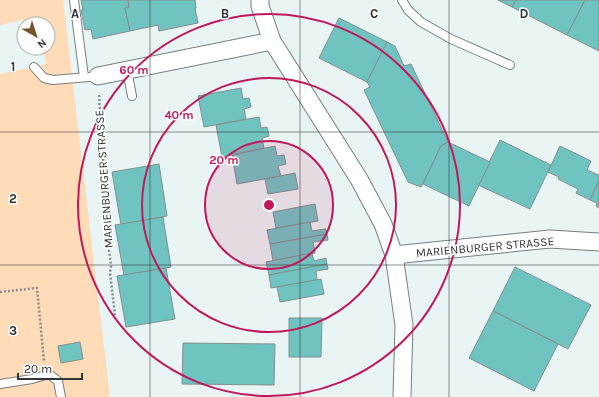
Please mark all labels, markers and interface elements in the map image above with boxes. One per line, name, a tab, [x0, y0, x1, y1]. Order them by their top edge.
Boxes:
text: A	[71, 6, 79, 21]
text: B	[221, 6, 229, 21]
text: C	[370, 6, 378, 21]
text: D	[520, 6, 529, 21]
north arrow	[16, 16, 56, 56]
text: N	[35, 36, 49, 51]
text: 1	[11, 59, 15, 74]
text: 60 m	[119, 63, 149, 77]
text: 40 m	[164, 108, 194, 122]
street label: MARIENBURGER STRASSE	[92, 109, 116, 249]
text: 20 m	[209, 153, 239, 167]
text: 2	[9, 191, 17, 206]
centre of rings	[262, 198, 276, 212]
street label: MARIENBURGER STRASSE	[415, 234, 555, 260]
text: 3	[9, 323, 17, 338]
scale bar	[18, 355, 82, 381]
text: 20 m	[24, 362, 52, 376]

